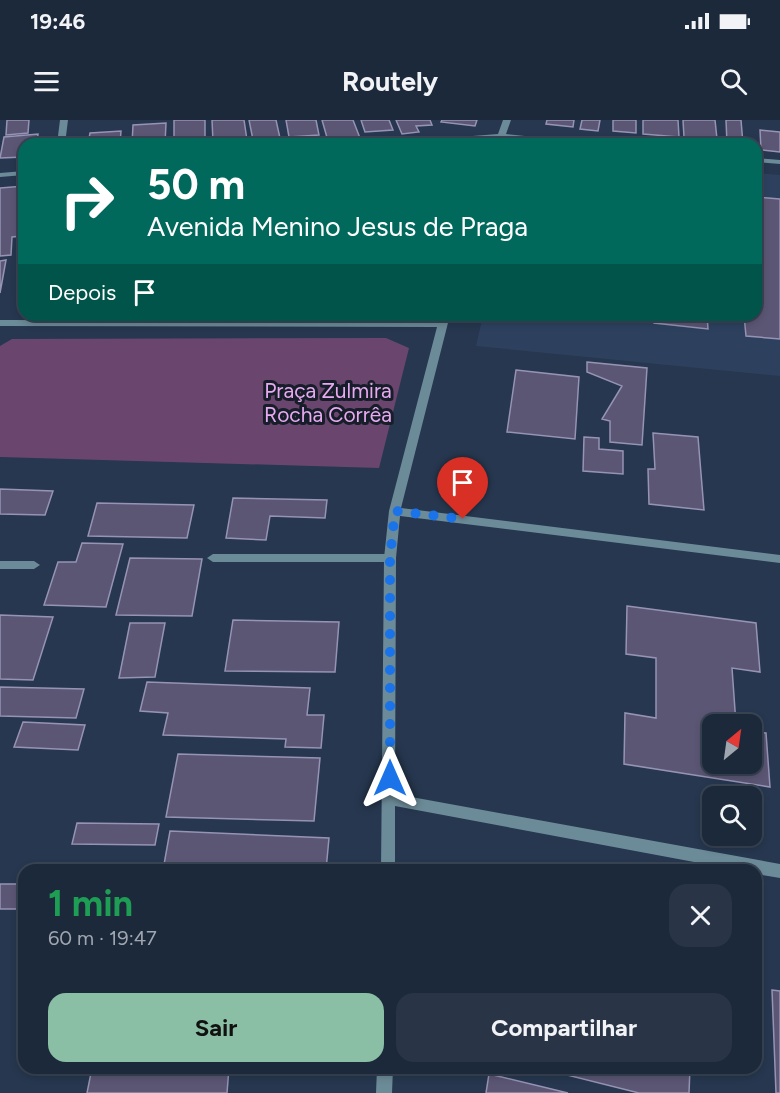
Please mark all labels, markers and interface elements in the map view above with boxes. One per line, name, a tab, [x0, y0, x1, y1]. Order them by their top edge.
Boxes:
text: 19:46	[30, 8, 85, 35]
icon: menu	[30, 65, 63, 98]
text: Routely	[342, 65, 438, 98]
icon: search	[717, 65, 750, 98]
text: 50 m	[147, 159, 245, 210]
icon: right	[48, 162, 126, 240]
text: Avenida Menino Jesus de Praga	[147, 210, 528, 243]
icon: arrive	[128, 276, 161, 309]
text: Depois	[48, 279, 116, 306]
park label: Praça Zulmira Rocha Corrêa	[264, 378, 392, 427]
pin	[437, 457, 488, 519]
icon: arrive	[446, 466, 479, 499]
north arrow	[702, 714, 762, 774]
map controls	[702, 714, 762, 846]
position arrow	[358, 746, 422, 810]
button: search	[702, 786, 762, 846]
text: 1 min	[48, 882, 133, 925]
button: close	[669, 884, 732, 947]
text: 60 m · 19:47	[48, 926, 157, 950]
button: Sair	[48, 993, 384, 1062]
button: Compartilhar	[396, 993, 732, 1062]

